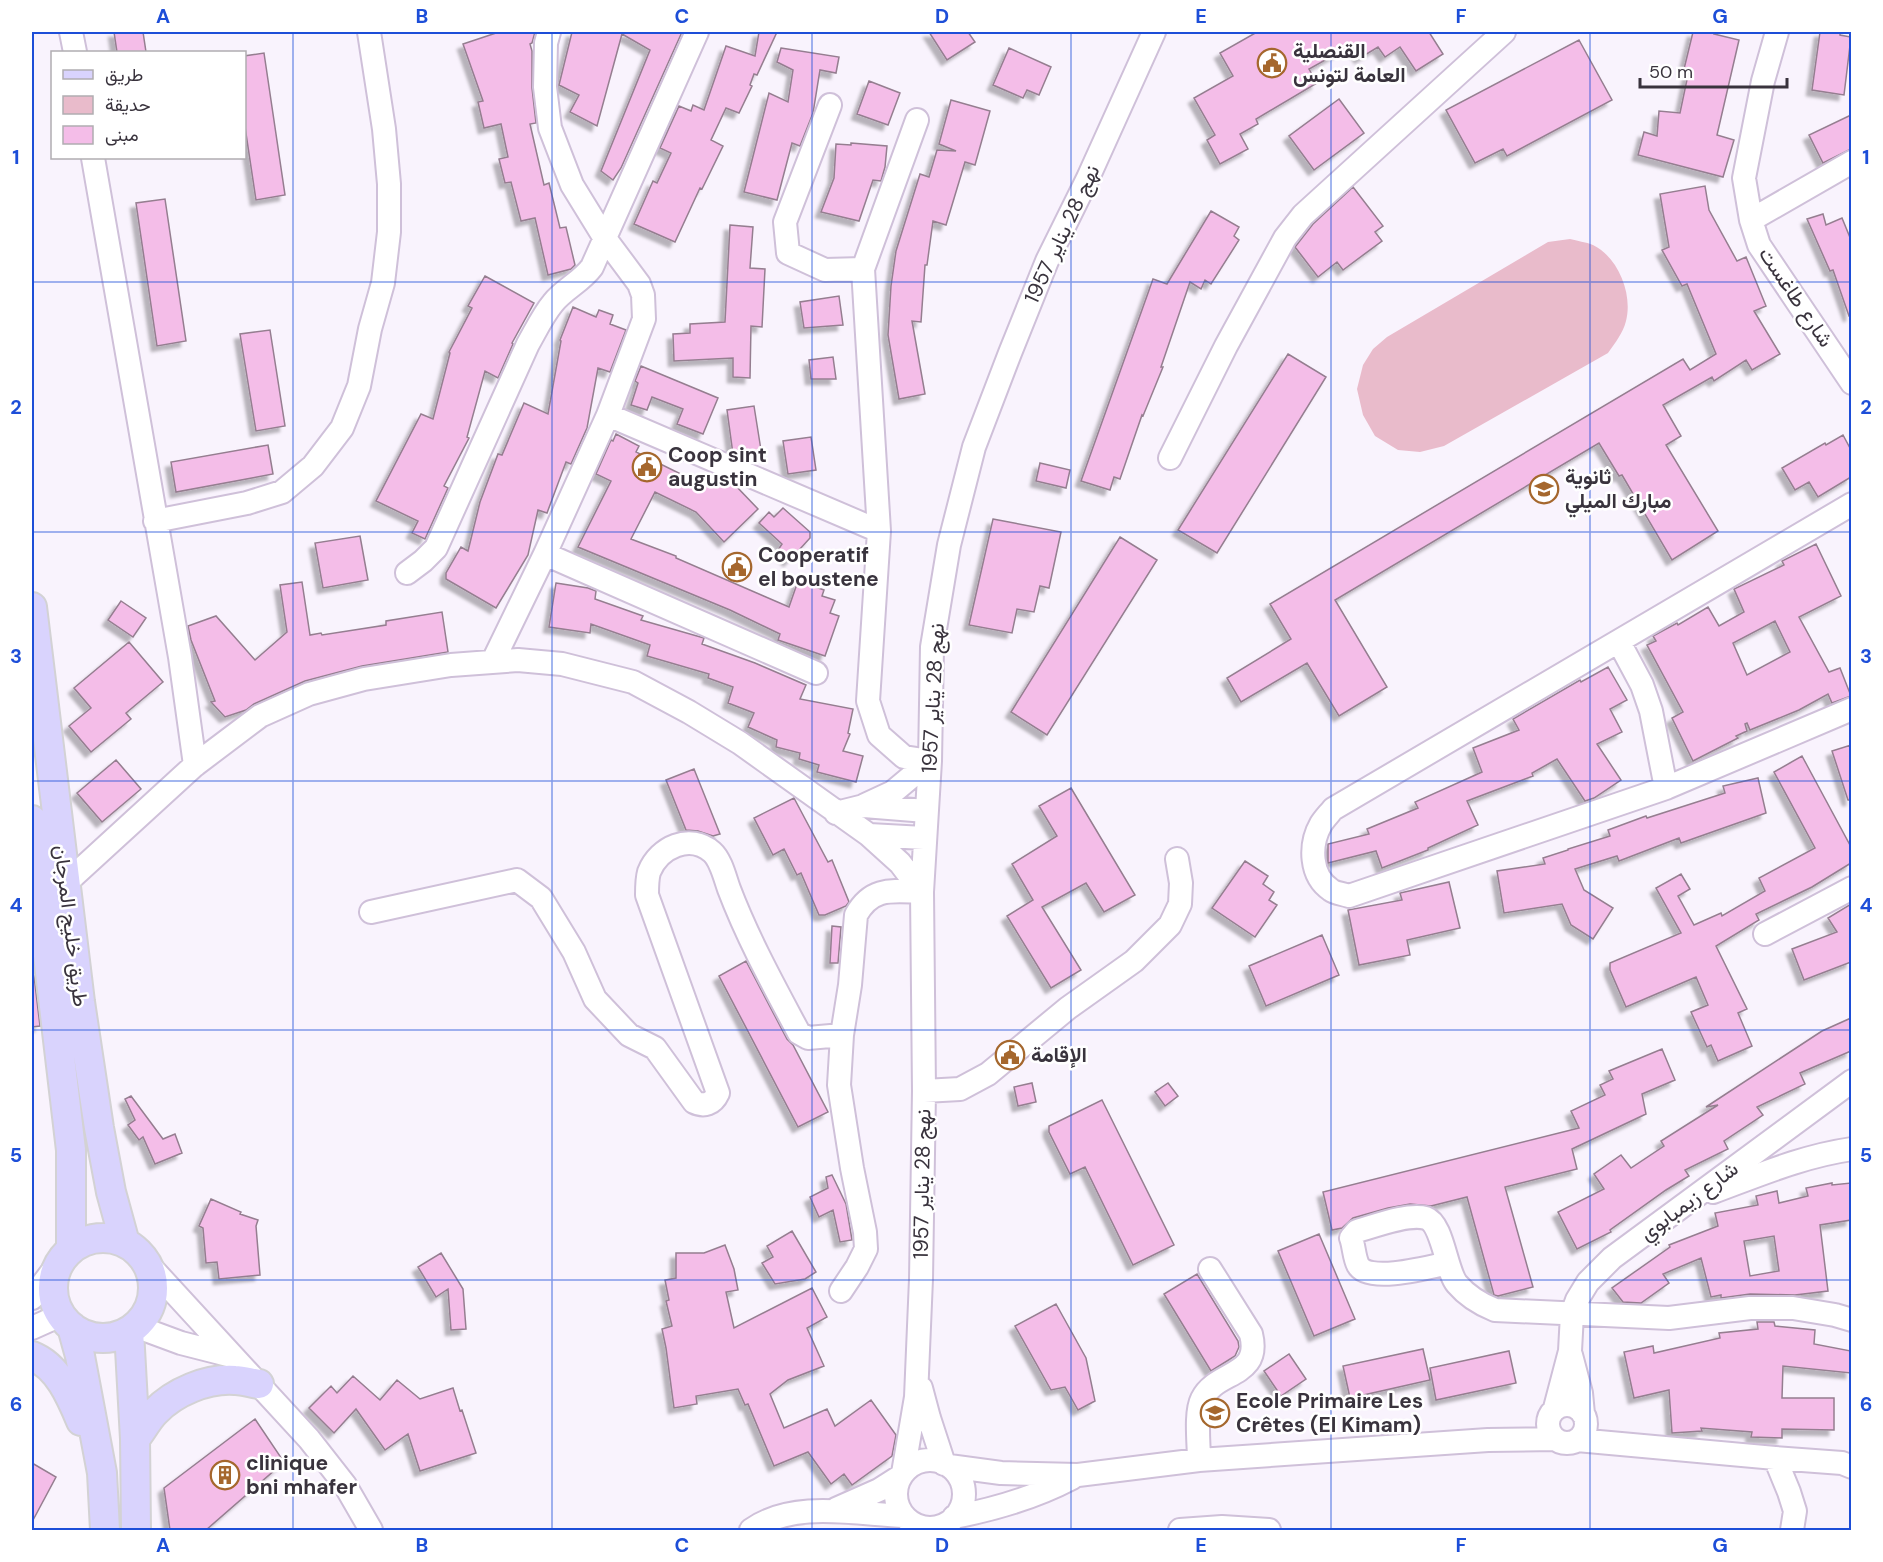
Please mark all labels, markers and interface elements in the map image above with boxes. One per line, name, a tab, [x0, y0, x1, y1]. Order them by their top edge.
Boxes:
text: A	[156, 3, 170, 29]
text: B	[416, 3, 428, 29]
text: C	[675, 3, 689, 29]
text: D	[935, 3, 949, 29]
text: E	[1195, 3, 1207, 29]
text: F	[1455, 3, 1467, 29]
text: G	[1712, 3, 1728, 29]
place label: القنصلية العامة لتونس	[1293, 37, 1406, 89]
public building icon: القنصلية العامة لتونس	[1256, 47, 1288, 79]
legend	[51, 51, 246, 159]
scale bar	[1640, 51, 1787, 89]
text: 50 m	[1649, 60, 1693, 84]
text: طريق	[105, 63, 143, 87]
text: حديقة	[105, 93, 151, 117]
text: مبنى	[105, 123, 139, 147]
text: 1	[12, 144, 20, 170]
text: 1	[1862, 144, 1870, 170]
street label: نهج 28 يناير 1957	[1018, 160, 1106, 308]
street label: شارع طاغست	[1752, 241, 1840, 353]
text: 2	[10, 394, 22, 420]
text: 2	[1860, 394, 1872, 420]
place label: Coop sint augustin	[668, 441, 767, 493]
public building icon: Coop sint augustin	[631, 451, 663, 483]
place label: ثانوية مبارك الميلي	[1565, 463, 1671, 518]
school or university icon: ثانوية مبارك الميلي	[1528, 473, 1560, 505]
place label: Cooperatif el boustene	[758, 541, 879, 593]
public building icon: Cooperatif el boustene	[721, 551, 753, 583]
street label: نهج 28 يناير 1957	[915, 622, 951, 774]
text: 3	[10, 643, 22, 669]
text: 3	[1860, 643, 1872, 669]
street label: طريق خليج المرجان	[47, 843, 95, 1009]
text: 4	[10, 892, 23, 918]
text: 4	[1860, 892, 1873, 918]
public building icon: الإقامة	[994, 1039, 1026, 1071]
place label: الإقامة	[1031, 1041, 1087, 1069]
street label: نهج 28 يناير 1957	[907, 1109, 937, 1259]
text: 5	[10, 1142, 22, 1168]
text: 5	[1860, 1142, 1872, 1168]
street label: شارع زيمبابوي	[1634, 1155, 1746, 1250]
place label: Ecole Primaire Les Crêtes (El Kimam)	[1236, 1387, 1423, 1439]
text: 6	[10, 1391, 22, 1417]
text: 6	[1860, 1391, 1872, 1417]
school or university icon: Ecole Primaire Les Crêtes (El Kimam)	[1199, 1397, 1231, 1429]
place label: clinique bni mhafer	[246, 1449, 357, 1501]
building icon: clinique bni mhafer	[209, 1459, 241, 1491]
text: A	[156, 1532, 170, 1558]
text: B	[416, 1532, 428, 1558]
text: C	[675, 1532, 689, 1558]
text: D	[935, 1532, 949, 1558]
text: E	[1195, 1532, 1207, 1558]
text: F	[1455, 1532, 1467, 1558]
text: G	[1712, 1532, 1728, 1558]

